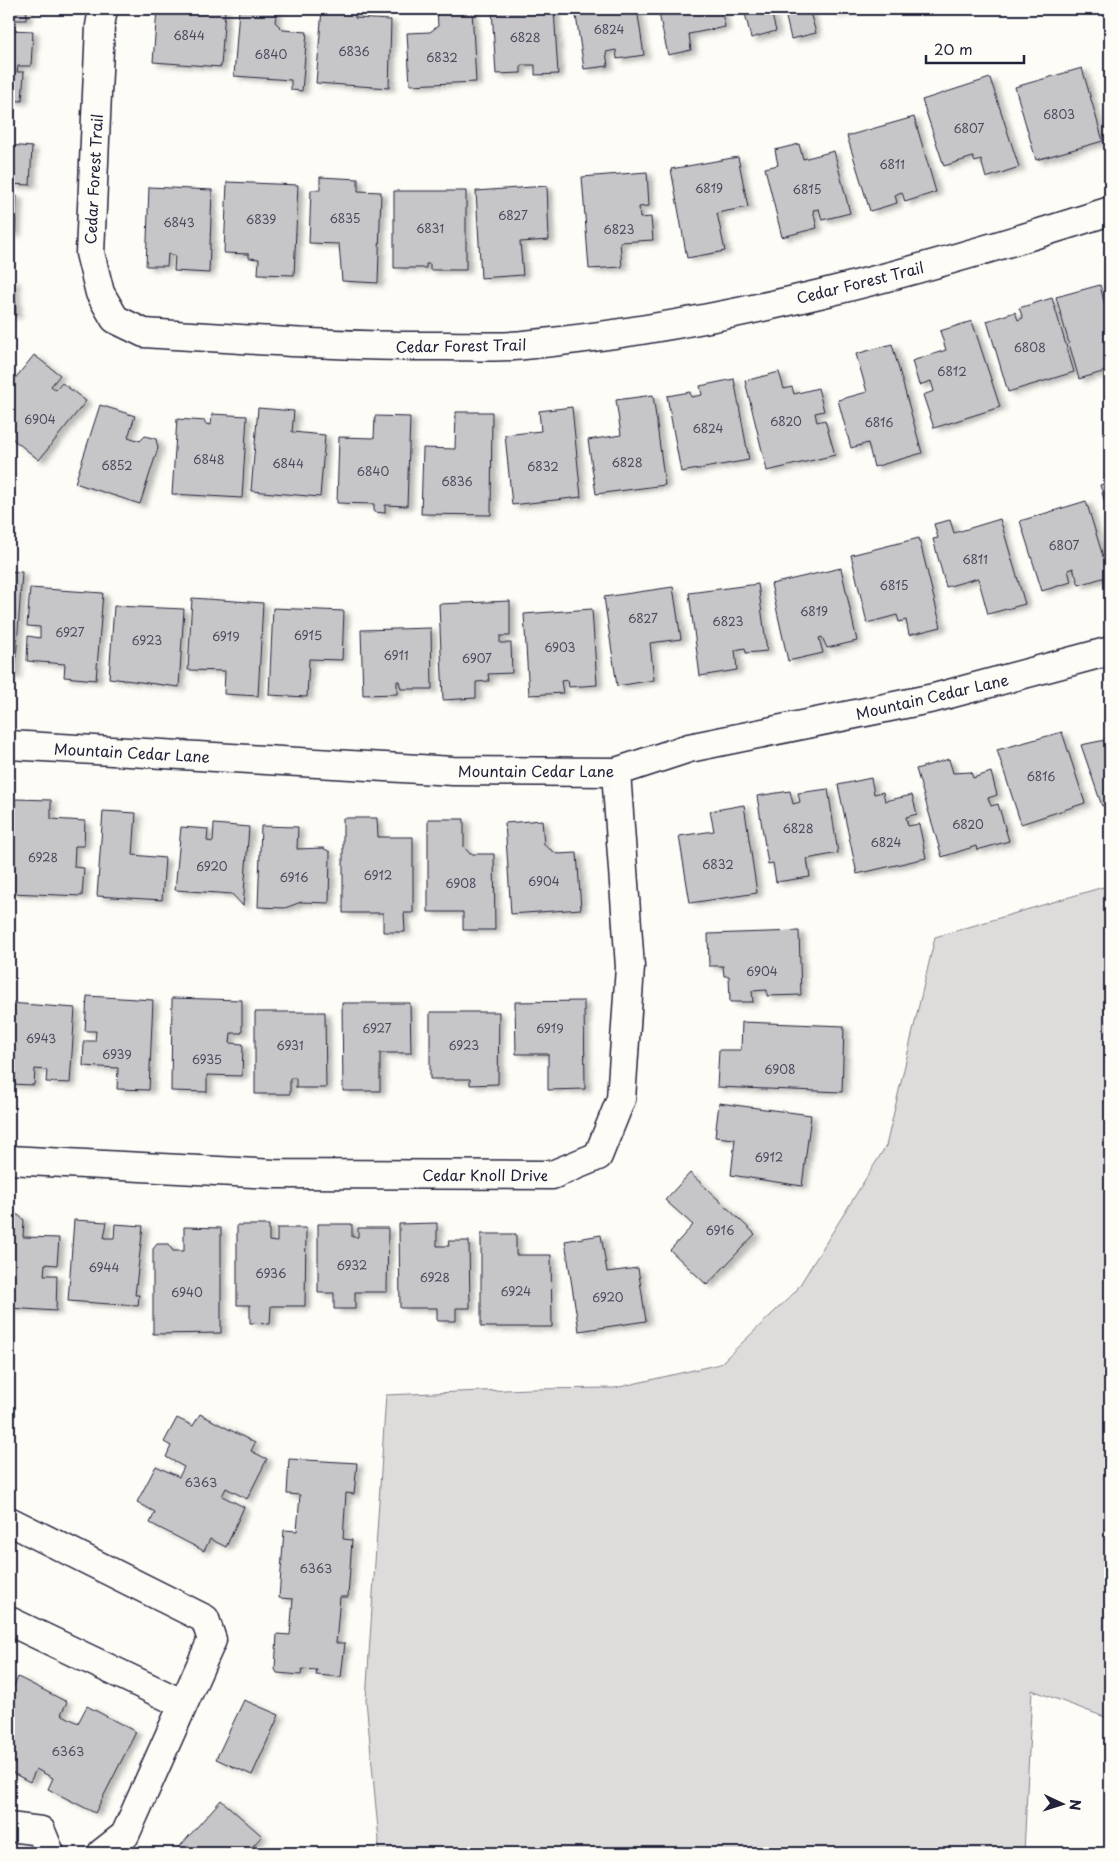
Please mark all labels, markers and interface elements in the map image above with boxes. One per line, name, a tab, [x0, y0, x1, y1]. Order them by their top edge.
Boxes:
house number: 6824	[594, 20, 624, 38]
house number: 6844	[173, 26, 205, 44]
house number: 6828	[509, 28, 541, 46]
scale bar	[926, 32, 1024, 64]
text: 20 m	[934, 37, 973, 60]
house number: 6836	[338, 42, 370, 60]
house number: 6840	[255, 45, 287, 63]
house number: 6832	[426, 48, 458, 66]
house number: 6803	[1043, 105, 1075, 123]
street label: Cedar Forest Trail	[78, 113, 108, 245]
house number: 6807	[954, 119, 984, 137]
house number: 6811	[879, 155, 905, 173]
house number: 6819	[695, 179, 723, 197]
house number: 6815	[793, 180, 821, 198]
house number: 6827	[498, 206, 528, 224]
house number: 6835	[330, 209, 360, 227]
house number: 6839	[246, 210, 276, 228]
house number: 6843	[163, 213, 195, 231]
house number: 6831	[416, 219, 444, 237]
house number: 6823	[604, 220, 634, 238]
street label: Cedar Forest Trail	[794, 255, 926, 309]
street label: Cedar Forest Trail	[395, 332, 527, 358]
house number: 6808	[1014, 338, 1046, 356]
house number: 6812	[937, 362, 967, 380]
house number: 6904	[24, 410, 56, 428]
house number: 6820	[770, 412, 802, 430]
house number: 6816	[865, 413, 893, 431]
house number: 6824	[693, 419, 723, 437]
house number: 6848	[193, 450, 225, 468]
house number: 6828	[611, 453, 643, 471]
house number: 6844	[272, 454, 304, 472]
house number: 6852	[102, 456, 132, 474]
house number: 6832	[527, 457, 559, 475]
house number: 6840	[357, 462, 389, 480]
house number: 6836	[441, 472, 473, 490]
house number: 6807	[1049, 536, 1079, 554]
house number: 6811	[962, 550, 988, 568]
house number: 6815	[880, 576, 908, 594]
house number: 6819	[800, 602, 828, 620]
house number: 6827	[628, 609, 658, 627]
house number: 6823	[713, 612, 743, 630]
house number: 6927	[55, 623, 85, 641]
house number: 6915	[294, 626, 322, 644]
house number: 6919	[212, 627, 240, 645]
house number: 6923	[132, 631, 162, 649]
house number: 6903	[544, 638, 576, 656]
house number: 6911	[383, 646, 409, 664]
house number: 6907	[462, 649, 492, 667]
street label: Mountain Cedar Lane	[853, 667, 1011, 725]
street label: Mountain Cedar Lane	[53, 736, 211, 768]
street label: Mountain Cedar Lane	[458, 759, 614, 782]
house number: 6816	[1027, 767, 1055, 785]
house number: 6820	[952, 815, 984, 833]
house number: 6828	[782, 819, 814, 837]
house number: 6824	[871, 833, 901, 851]
house number: 6928	[28, 848, 58, 866]
house number: 6832	[702, 855, 734, 873]
house number: 6920	[196, 857, 228, 875]
house number: 6912	[364, 866, 392, 884]
house number: 6916	[280, 868, 308, 886]
house number: 6904	[528, 872, 560, 890]
house number: 6908	[446, 874, 476, 892]
house number: 6904	[746, 962, 778, 980]
house number: 6927	[362, 1019, 392, 1037]
house number: 6919	[536, 1019, 564, 1037]
house number: 6943	[26, 1029, 56, 1047]
house number: 6931	[276, 1036, 304, 1054]
house number: 6923	[449, 1036, 479, 1054]
house number: 6939	[102, 1045, 132, 1063]
house number: 6935	[192, 1050, 222, 1068]
house number: 6908	[765, 1060, 795, 1078]
house number: 6912	[755, 1148, 783, 1166]
street label: Cedar Knoll Drive	[422, 1163, 548, 1186]
house number: 6916	[706, 1221, 734, 1239]
house number: 6932	[337, 1256, 367, 1274]
house number: 6944	[89, 1258, 119, 1276]
house number: 6936	[256, 1264, 286, 1282]
house number: 6928	[420, 1268, 450, 1286]
house number: 6924	[501, 1282, 531, 1300]
house number: 6940	[171, 1283, 203, 1301]
house number: 6920	[592, 1288, 624, 1306]
house number: 6363	[185, 1473, 217, 1491]
house number: 6363	[300, 1559, 332, 1577]
house number: 6363	[52, 1742, 84, 1760]
north arrow	[1036, 1780, 1086, 1830]
text: N	[1065, 1799, 1086, 1811]

